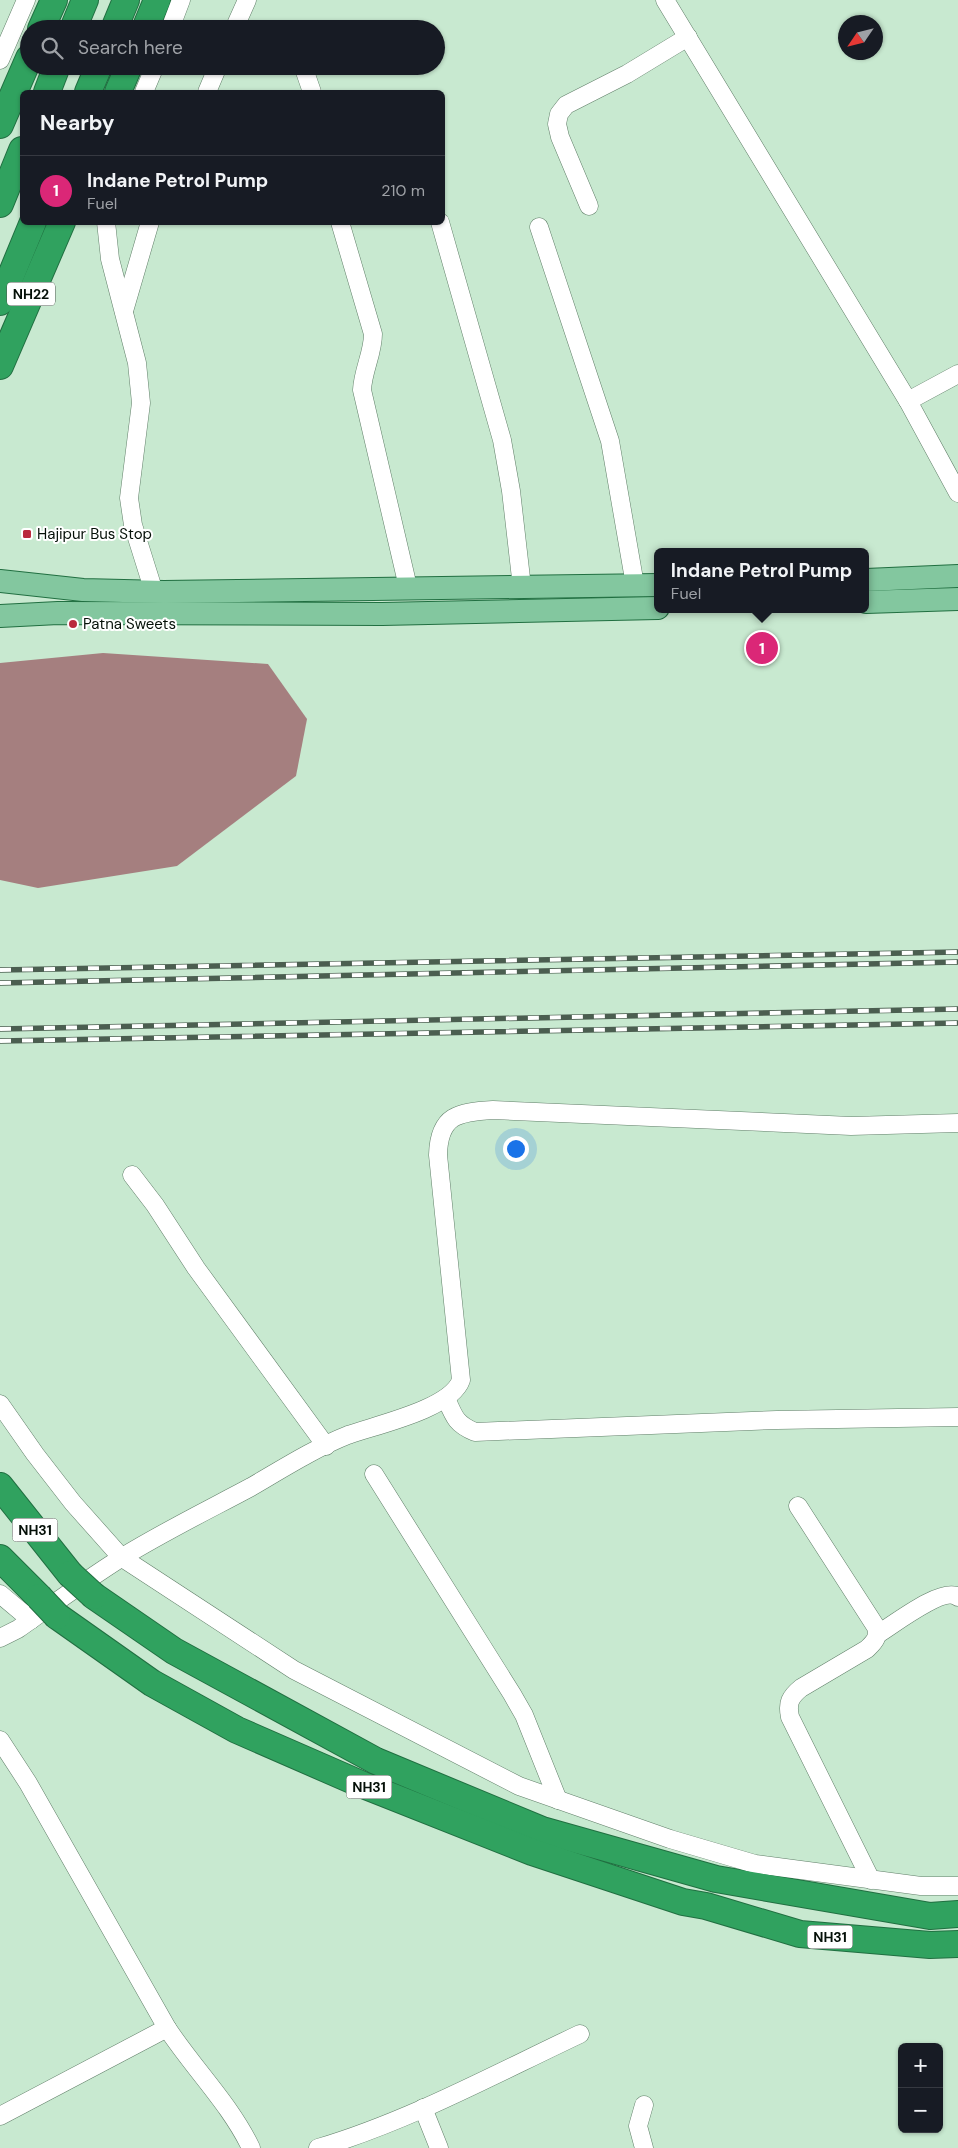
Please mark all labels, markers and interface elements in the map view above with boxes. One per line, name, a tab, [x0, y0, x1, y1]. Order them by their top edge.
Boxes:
north arrow	[838, 15, 883, 60]
search box	[20, 20, 445, 75]
icon: search	[38, 34, 66, 62]
text: Search here	[78, 35, 183, 60]
text: Nearby	[40, 109, 114, 137]
text: Indane Petrol Pump	[87, 168, 268, 193]
text: 1	[53, 180, 59, 201]
text: 210 m	[381, 180, 425, 201]
text: Fuel	[87, 193, 117, 214]
road number: NH22	[7, 282, 55, 306]
place label: Hajipur Bus Stop	[37, 524, 152, 544]
marker: Hajipur Bus Stop	[21, 528, 33, 540]
popup	[654, 548, 869, 613]
text: Indane Petrol Pump	[671, 558, 852, 583]
text: Fuel	[671, 583, 701, 604]
place label: Patna Sweets	[83, 614, 176, 634]
marker: Patna Sweets	[67, 618, 79, 630]
pin: 1	[746, 629, 778, 667]
your location	[503, 1136, 529, 1162]
road number: NH31	[12, 1518, 58, 1542]
road number: NH31	[346, 1775, 392, 1798]
road number: NH31	[808, 1925, 852, 1948]
map controls	[898, 2043, 943, 2133]
button: +	[898, 2043, 943, 2088]
button: −	[898, 2088, 943, 2133]

